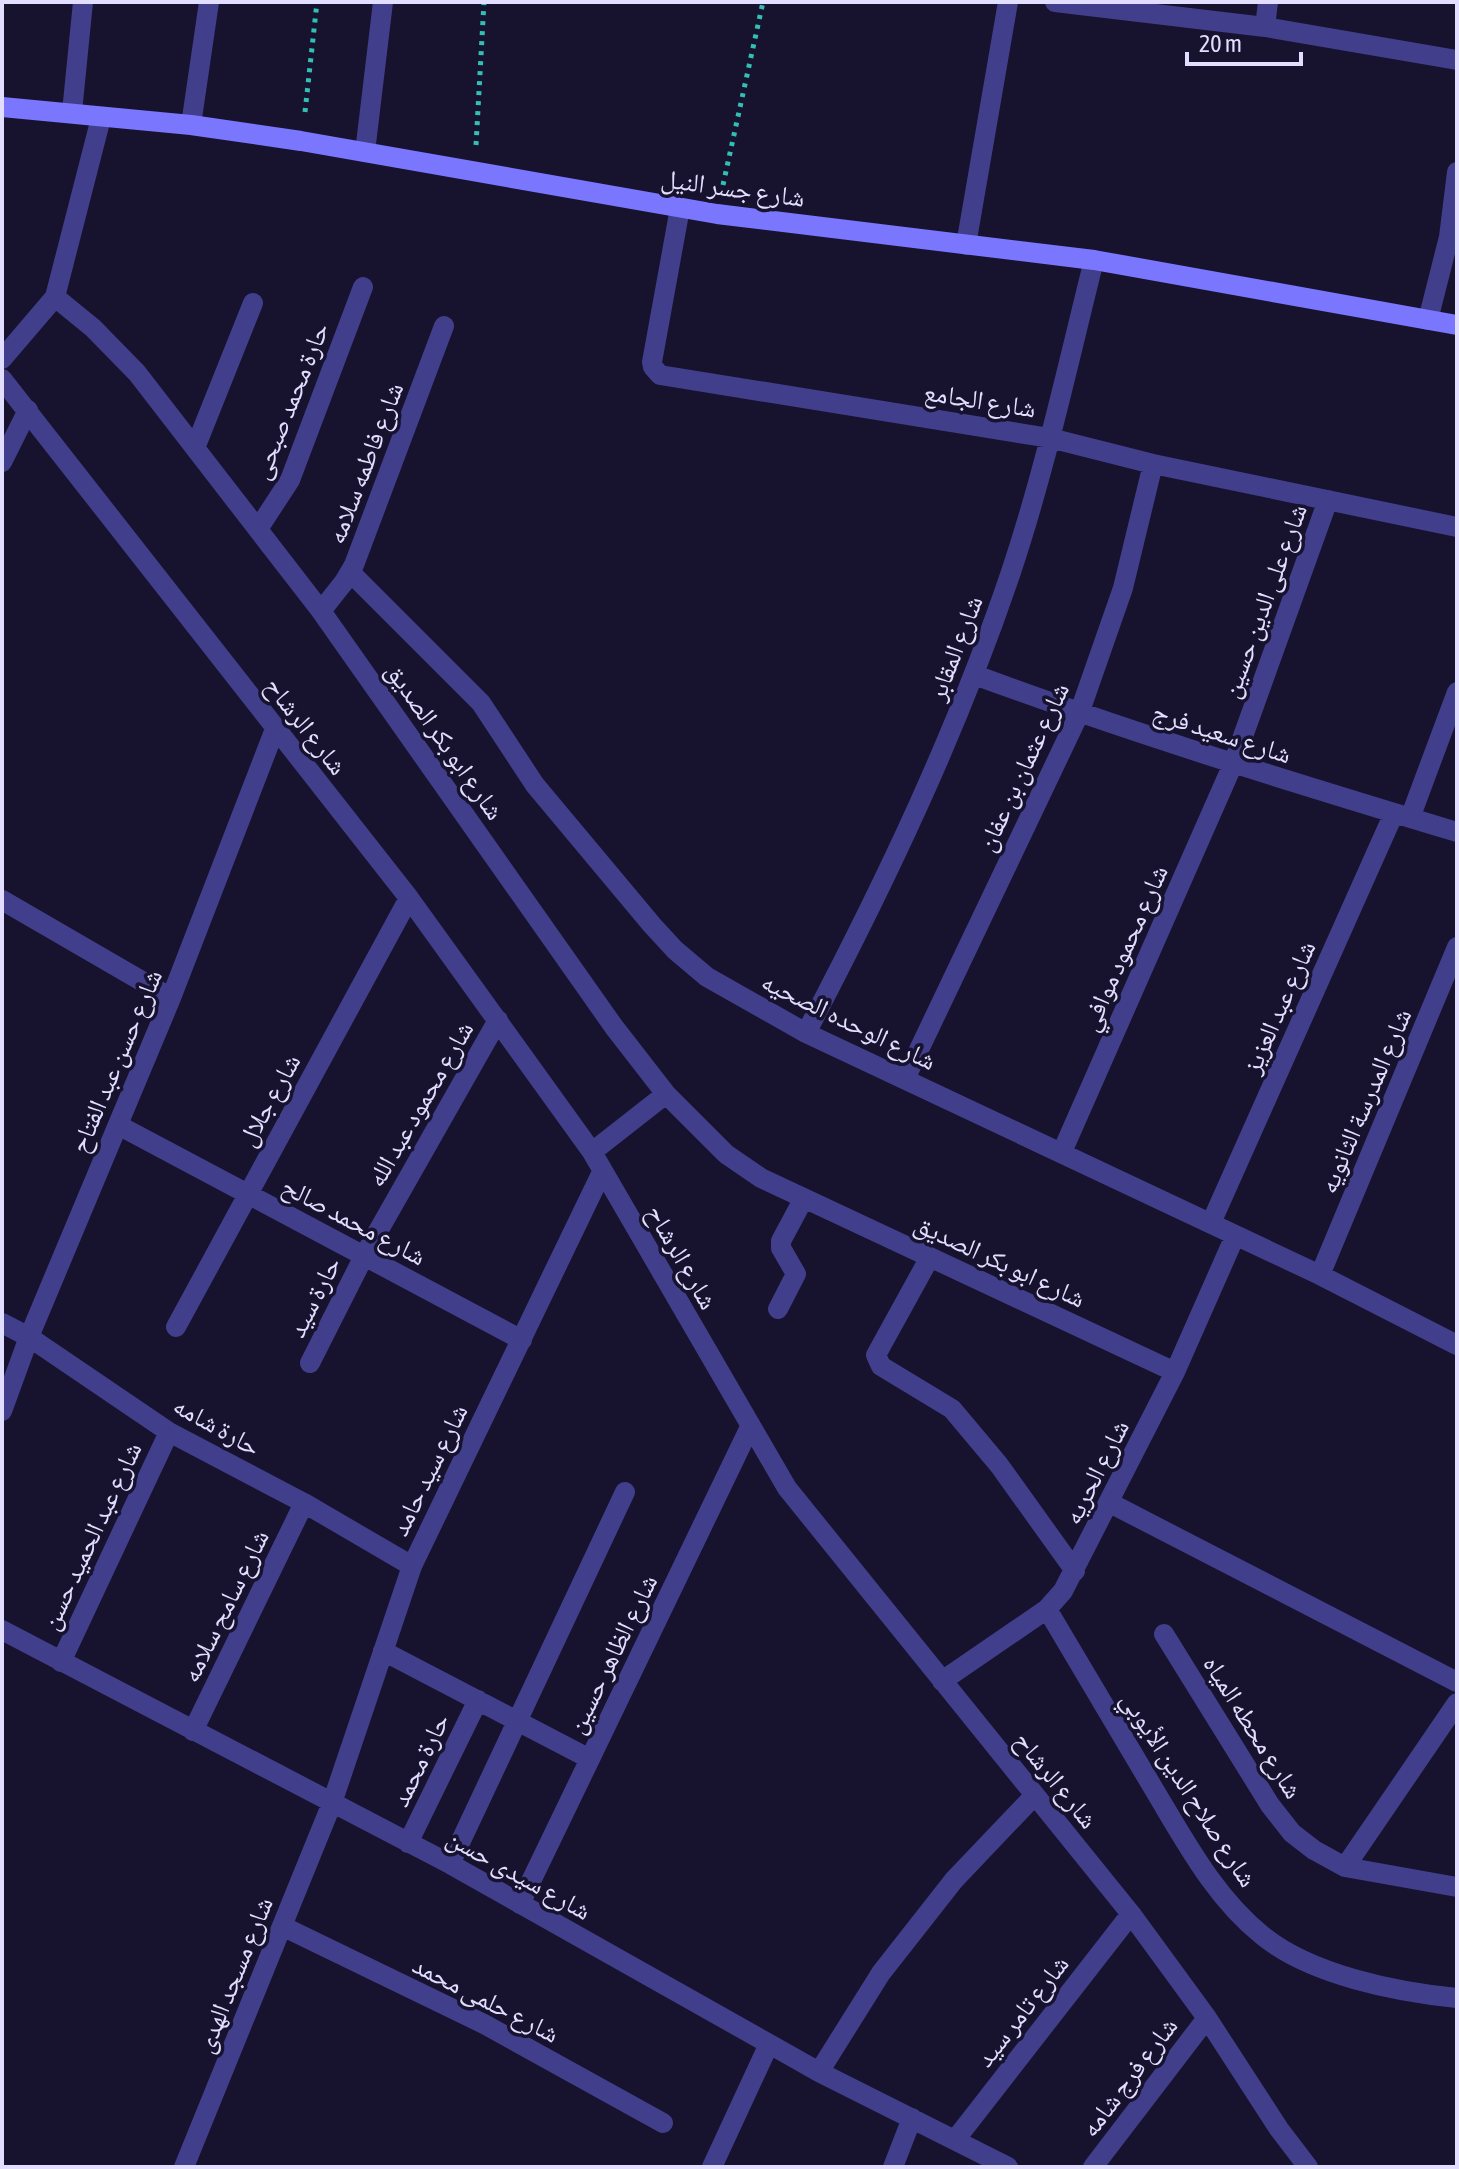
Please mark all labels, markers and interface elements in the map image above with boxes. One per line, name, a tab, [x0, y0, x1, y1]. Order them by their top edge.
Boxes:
scale bar	[1187, 16, 1301, 66]
text: 20 m	[1199, 30, 1242, 57]
street label: شارع جسر النيل	[659, 163, 807, 214]
street label: حارة محمد صبحى	[245, 318, 336, 484]
street label: شارع الجامع	[922, 376, 1038, 426]
street label: شارع فاطمه سلامه	[320, 378, 410, 548]
street label: شارع على الدين حسين	[1215, 500, 1314, 702]
street label: شارع المقابر	[921, 591, 990, 706]
street label: شارع ابو بكر الصديق	[379, 657, 510, 826]
street label: شارع الرشاح	[258, 671, 353, 781]
street label: شارع عثمان بن عفان	[971, 678, 1076, 856]
street label: شارع سعيد فرج	[1149, 696, 1295, 770]
street label: شارع محمود موافي	[1074, 860, 1179, 1038]
street label: شارع عبد العزيز	[1236, 936, 1322, 1079]
street label: شارع حسن عبد الفتاح	[64, 965, 169, 1158]
street label: شارع الوحده الصحيه	[756, 966, 941, 1077]
street label: شارع المدرسة الثانويه	[1313, 1004, 1418, 1198]
street label: شارع محمود عبد الله	[361, 1016, 480, 1192]
street label: شارع جلال	[231, 1049, 307, 1152]
street label: شارع محمد صالح	[276, 1171, 431, 1273]
street label: شارع الرشاح	[639, 1200, 724, 1315]
street label: شارع ابو بكر الصديق	[909, 1208, 1090, 1315]
street label: حارة سيد	[281, 1252, 347, 1342]
street label: حارة شامه	[168, 1390, 266, 1462]
street label: شارع سيد حامد	[384, 1399, 475, 1541]
street label: شارع الحريه	[1057, 1415, 1136, 1530]
street label: شارع عبد الحميد حسن	[34, 1437, 149, 1635]
street label: شارع سامح سلامه	[175, 1525, 277, 1688]
street label: شارع الظاهر حسين	[561, 1570, 664, 1739]
street label: شارع محطه المياه	[1196, 1650, 1309, 1805]
street label: شارع صلاح الدين الأيوبي	[1110, 1686, 1263, 1895]
street label: حارة محمد	[385, 1709, 455, 1811]
street label: شارع الرشاح	[1007, 1726, 1104, 1835]
street label: شارع سيدى حسن	[441, 1822, 596, 1927]
street label: شارع مسجد الهدى	[189, 1893, 280, 2058]
street label: شارع حلمى محمد	[407, 1949, 564, 2050]
street label: شارع تامر سيد	[969, 1949, 1076, 2073]
street label: شارع فرج شامه	[1074, 2011, 1184, 2143]

